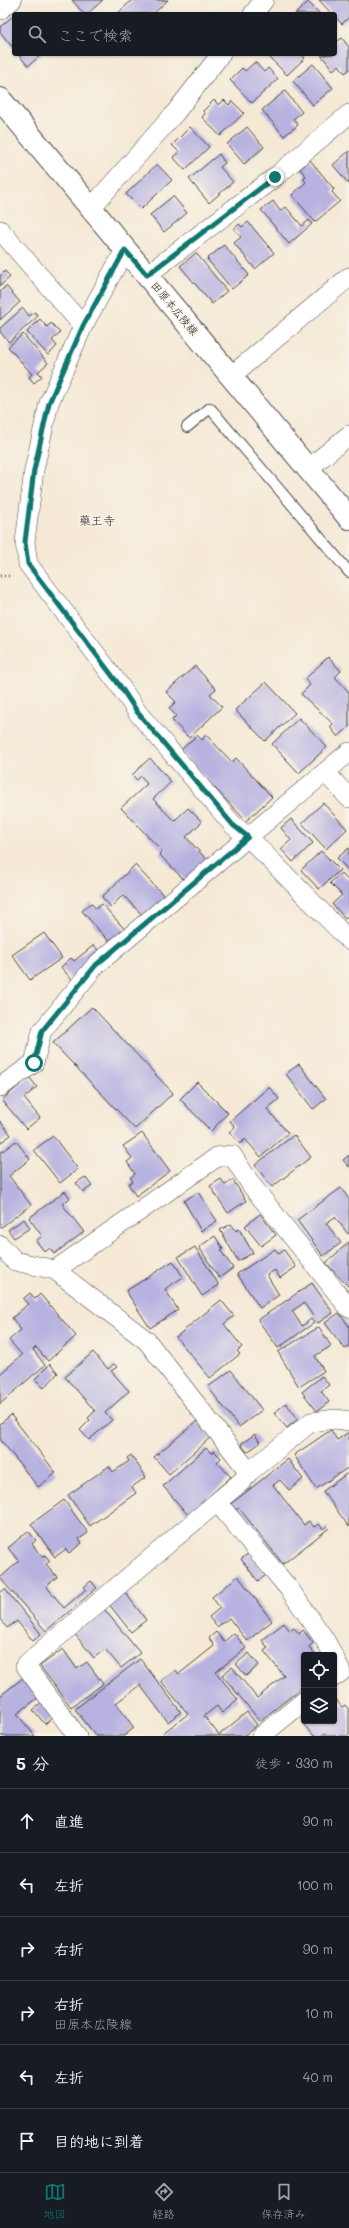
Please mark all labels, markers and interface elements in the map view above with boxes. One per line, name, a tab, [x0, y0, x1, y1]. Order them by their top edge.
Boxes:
search box	[12, 12, 337, 56]
icon: search	[26, 23, 48, 45]
text: ここで検索	[58, 25, 133, 45]
route end	[266, 168, 284, 186]
street label: 田原本広陵線	[148, 278, 202, 338]
district label: 藥王寺	[79, 512, 115, 528]
route start	[25, 1054, 43, 1072]
map controls	[301, 1652, 337, 1724]
button: locate	[301, 1652, 337, 1688]
button: layers	[301, 1688, 337, 1724]
text: 5 分	[16, 1752, 49, 1774]
text: 徒歩 · 330 m	[255, 1754, 333, 1771]
icon: ahead	[16, 1810, 38, 1832]
text: 直進	[54, 1811, 84, 1831]
text: 90 m	[303, 1812, 333, 1829]
icon: left	[16, 1874, 38, 1896]
text: 左折	[54, 1875, 84, 1895]
text: 100 m	[297, 1876, 333, 1893]
icon: right	[16, 1938, 38, 1960]
text: 右折	[54, 1939, 84, 1959]
text: 90 m	[303, 1940, 333, 1957]
text: 右折	[54, 1994, 84, 2014]
icon: right	[16, 2002, 38, 2024]
text: 10 m	[305, 2004, 333, 2021]
text: 田原本広陵線	[54, 2015, 132, 2032]
icon: left	[16, 2066, 38, 2088]
text: 左折	[54, 2067, 84, 2087]
text: 40 m	[303, 2068, 333, 2085]
icon: arrive	[16, 2130, 38, 2152]
text: 目的地に到着	[54, 2131, 144, 2151]
tab: 地図	[44, 2181, 66, 2221]
tab: 経路	[153, 2181, 175, 2221]
tab: 保存済み	[262, 2181, 306, 2221]

